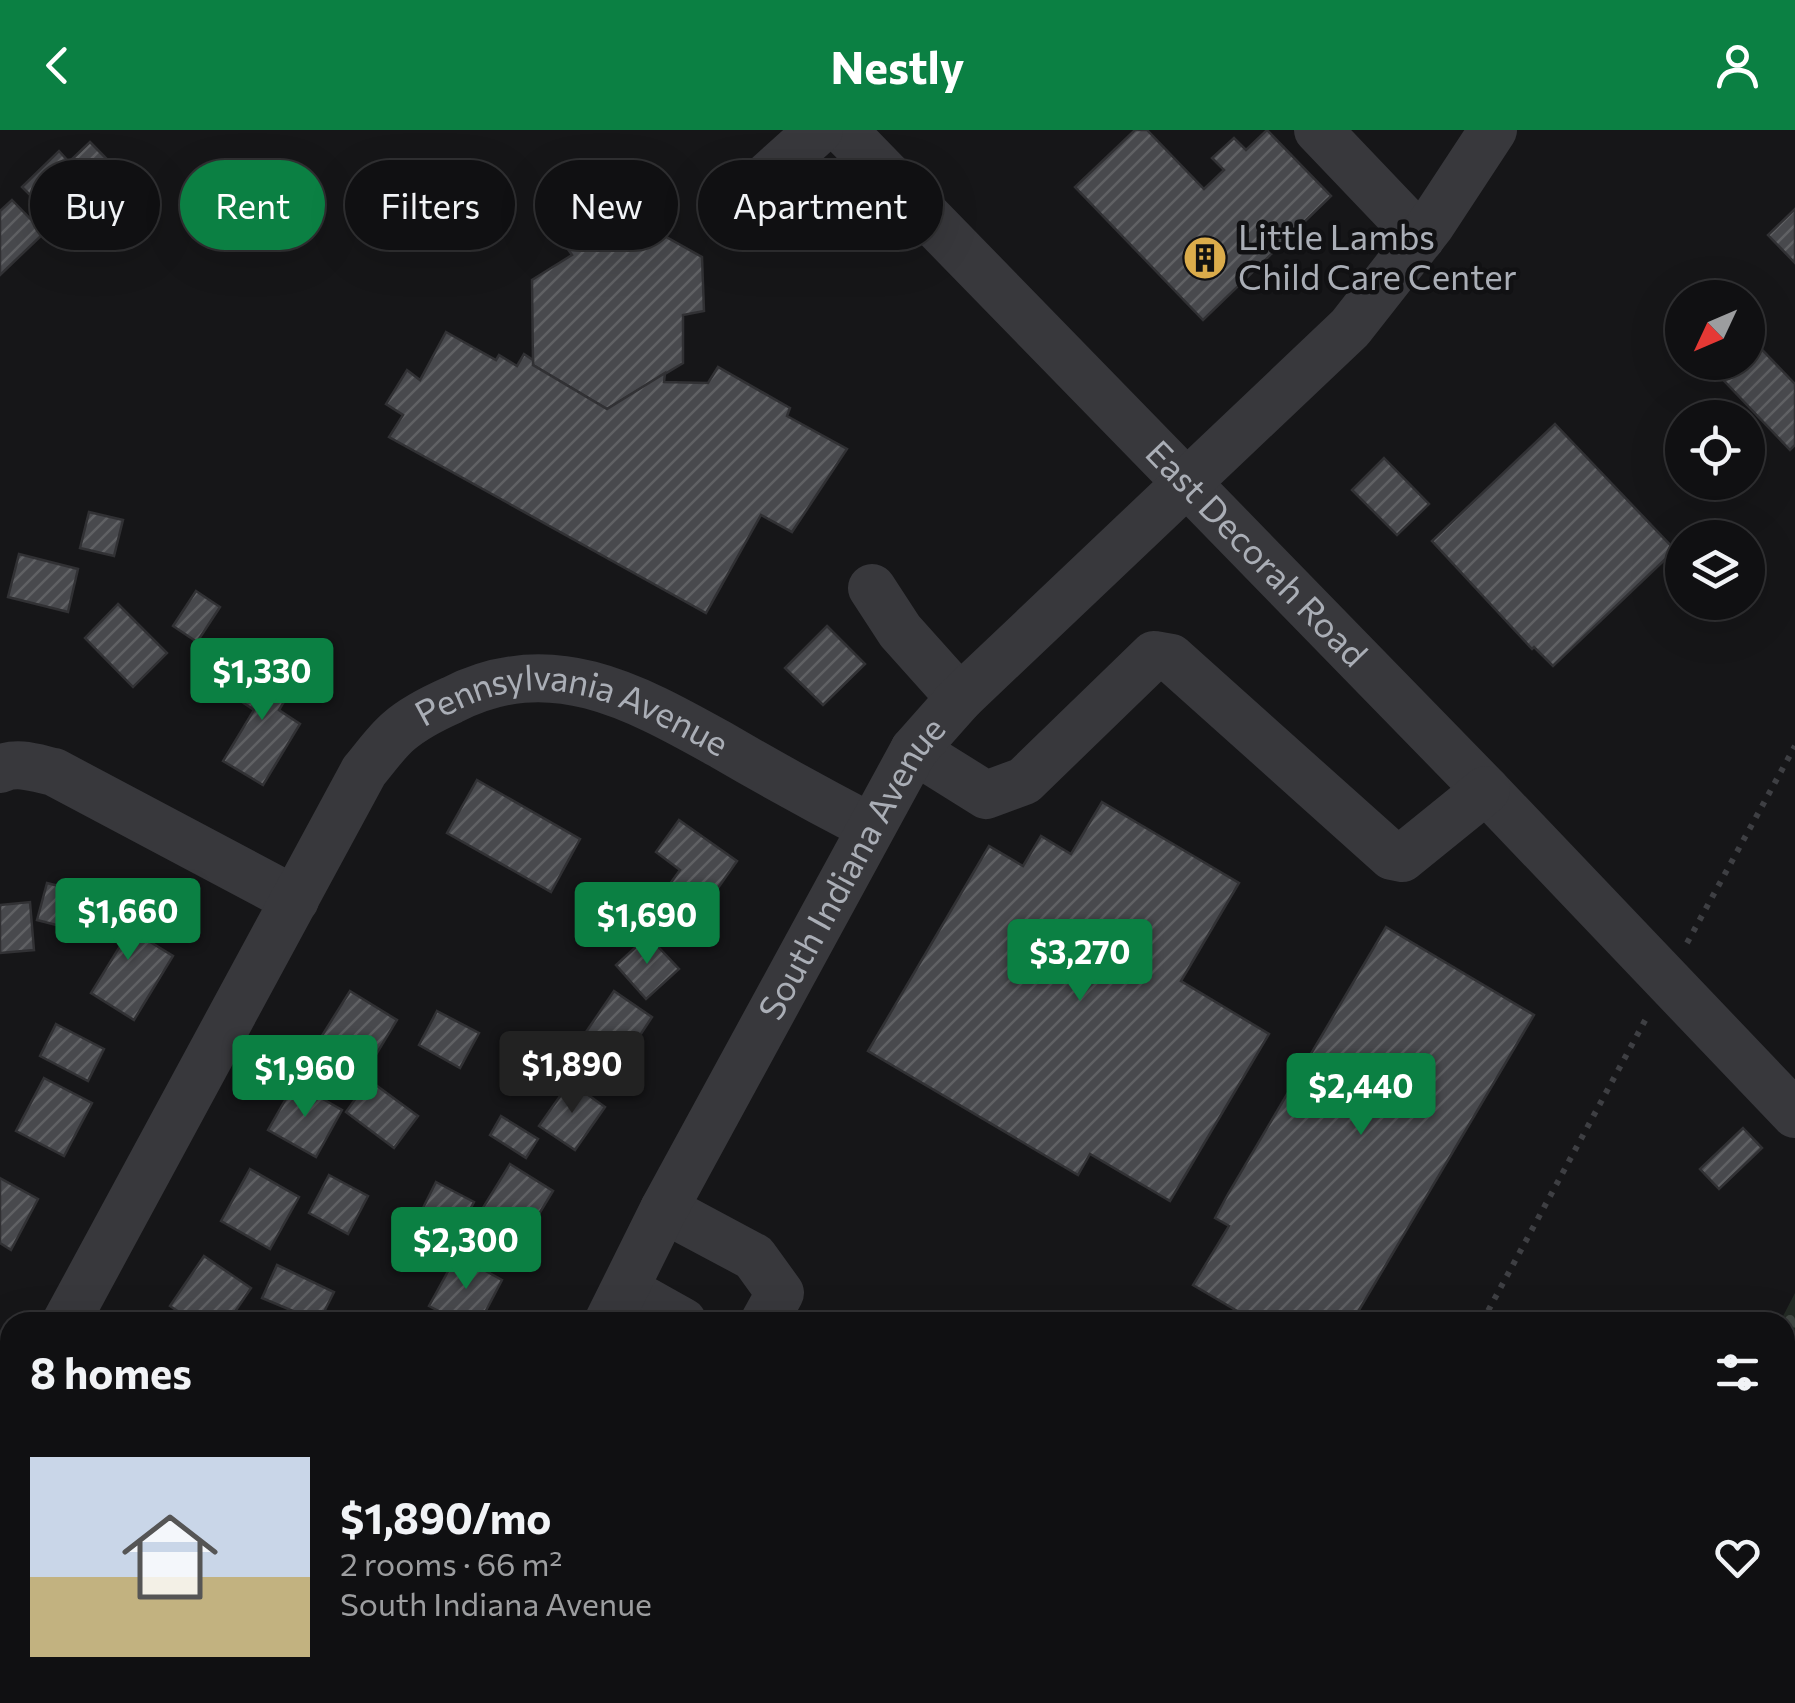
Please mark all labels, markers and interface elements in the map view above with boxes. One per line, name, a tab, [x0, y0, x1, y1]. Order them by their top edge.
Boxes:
icon: back	[30, 38, 85, 93]
text: Nestly	[830, 38, 965, 93]
icon: person	[1710, 38, 1765, 93]
chip: Buy	[30, 160, 160, 250]
chip: Rent	[180, 160, 325, 250]
chip: Filters	[345, 160, 515, 250]
chip: New	[535, 160, 678, 250]
chip: Apartment	[698, 160, 943, 250]
place label: Little Lambs Child Care Center	[1238, 214, 1517, 297]
building icon: Little Lambs Child Care Center	[1182, 235, 1228, 281]
north arrow	[1665, 280, 1765, 380]
map controls	[1665, 280, 1765, 620]
button: locate	[1665, 400, 1765, 500]
street label: East Decorah Road	[1138, 430, 1378, 674]
button: layers	[1665, 520, 1765, 620]
pin: $1,330	[181, 638, 343, 723]
text: $1,330	[212, 650, 312, 690]
street label: Pennsylvania Avenue	[407, 654, 737, 764]
street label: South Indiana Avenue	[747, 706, 953, 1026]
pin: $1,660	[47, 878, 209, 963]
pin: $1,690	[566, 882, 728, 967]
text: $1,660	[77, 890, 179, 930]
text: $1,690	[597, 894, 697, 934]
pin: $3,270	[999, 919, 1161, 1004]
text: $3,270	[1029, 931, 1131, 971]
pin: $1,890	[491, 1031, 653, 1116]
pin: $1,960	[224, 1035, 386, 1120]
text: $1,890	[521, 1043, 623, 1083]
text: $1,960	[254, 1047, 356, 1087]
pin: $2,440	[1280, 1053, 1442, 1138]
text: $2,440	[1309, 1065, 1413, 1105]
pin: $2,300	[385, 1207, 547, 1292]
text: $2,300	[413, 1219, 519, 1259]
icon: filters	[1710, 1345, 1765, 1400]
text: 8 homes	[30, 1346, 192, 1398]
text: $1,890/mo	[340, 1491, 551, 1543]
icon: home	[110, 1497, 230, 1617]
icon: heart	[1710, 1530, 1765, 1585]
text: 2 rooms · 66 m²	[340, 1543, 562, 1583]
text: South Indiana Avenue	[340, 1583, 652, 1623]

